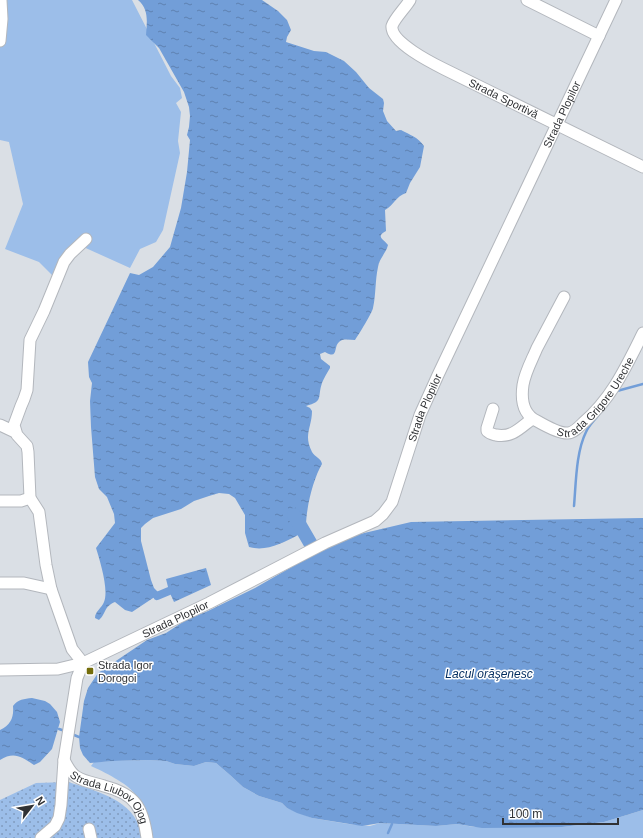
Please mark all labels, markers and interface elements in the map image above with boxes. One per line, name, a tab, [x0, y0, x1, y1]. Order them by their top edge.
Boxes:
street label: Strada Sportivă	[467, 76, 541, 121]
street label: Strada Plopilor	[541, 79, 583, 149]
street label: Strada Grigore Ureche	[555, 355, 636, 439]
street label: Strada Plopilor	[406, 372, 444, 443]
street label: Strada Plopilor	[140, 598, 211, 640]
place label: Strada Igor Dorogoi	[98, 659, 153, 684]
marker: Strada Igor Dorogoi	[85, 666, 95, 676]
water label: Lacul orăşenesc	[445, 667, 533, 681]
street label: Strada Liubov Ojog	[68, 768, 150, 825]
north arrow	[12, 786, 52, 826]
text: N	[33, 794, 48, 807]
scale bar	[503, 800, 618, 826]
text: 100 m	[509, 807, 542, 821]

